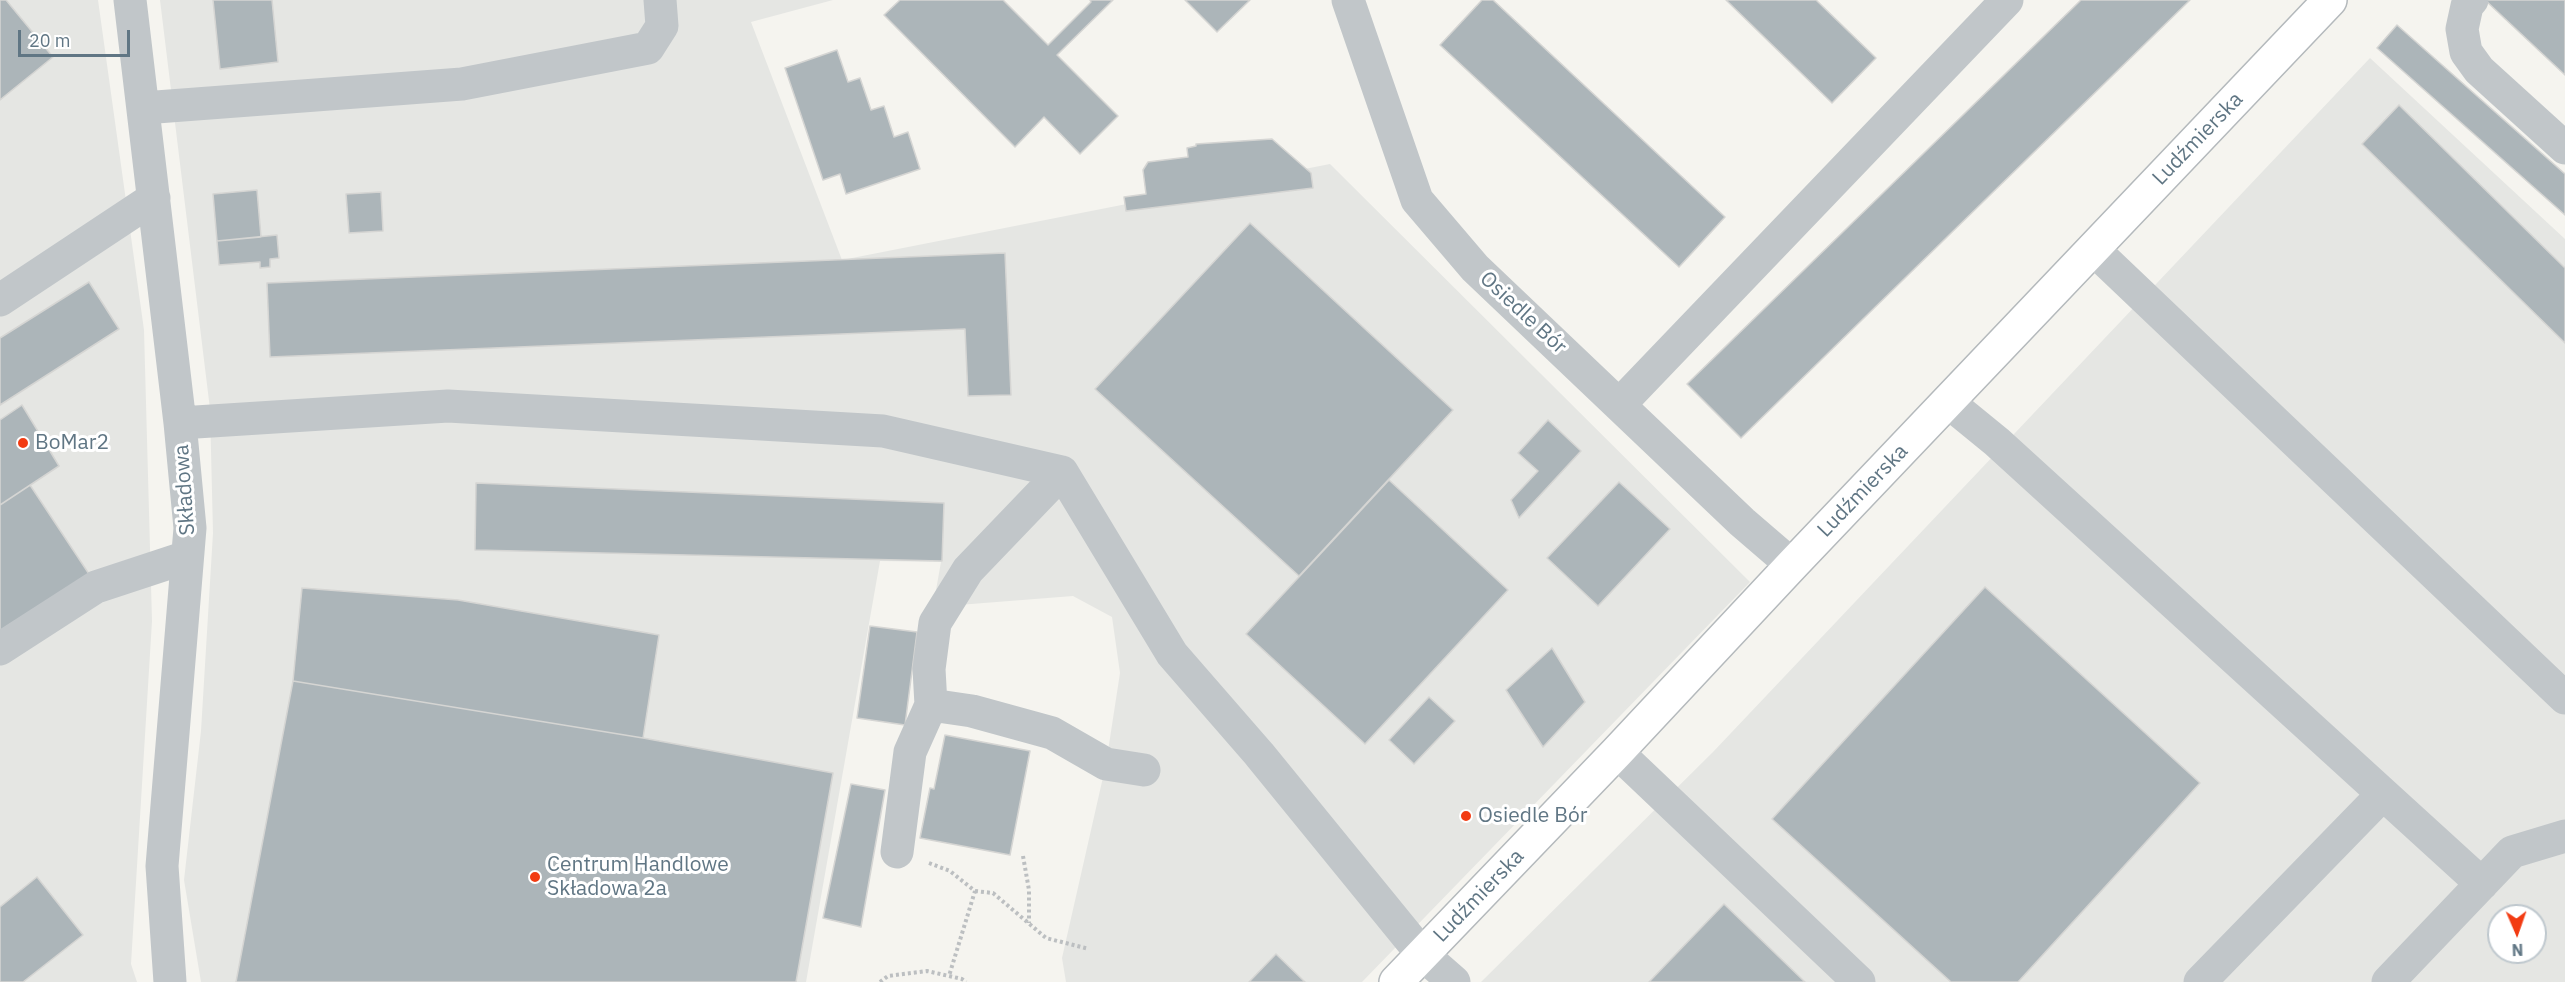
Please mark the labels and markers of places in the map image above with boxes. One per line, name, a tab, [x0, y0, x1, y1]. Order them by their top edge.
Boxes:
place label: BoMar2	[35, 430, 109, 456]
marker: BoMar2	[16, 436, 30, 450]
place label: Osiedle Bór	[1478, 803, 1587, 829]
marker: Osiedle Bór	[1459, 809, 1473, 823]
place label: Centrum Handlowe Składowa 2a	[547, 852, 729, 902]
marker: Centrum Handlowe Składowa 2a	[528, 870, 542, 884]

